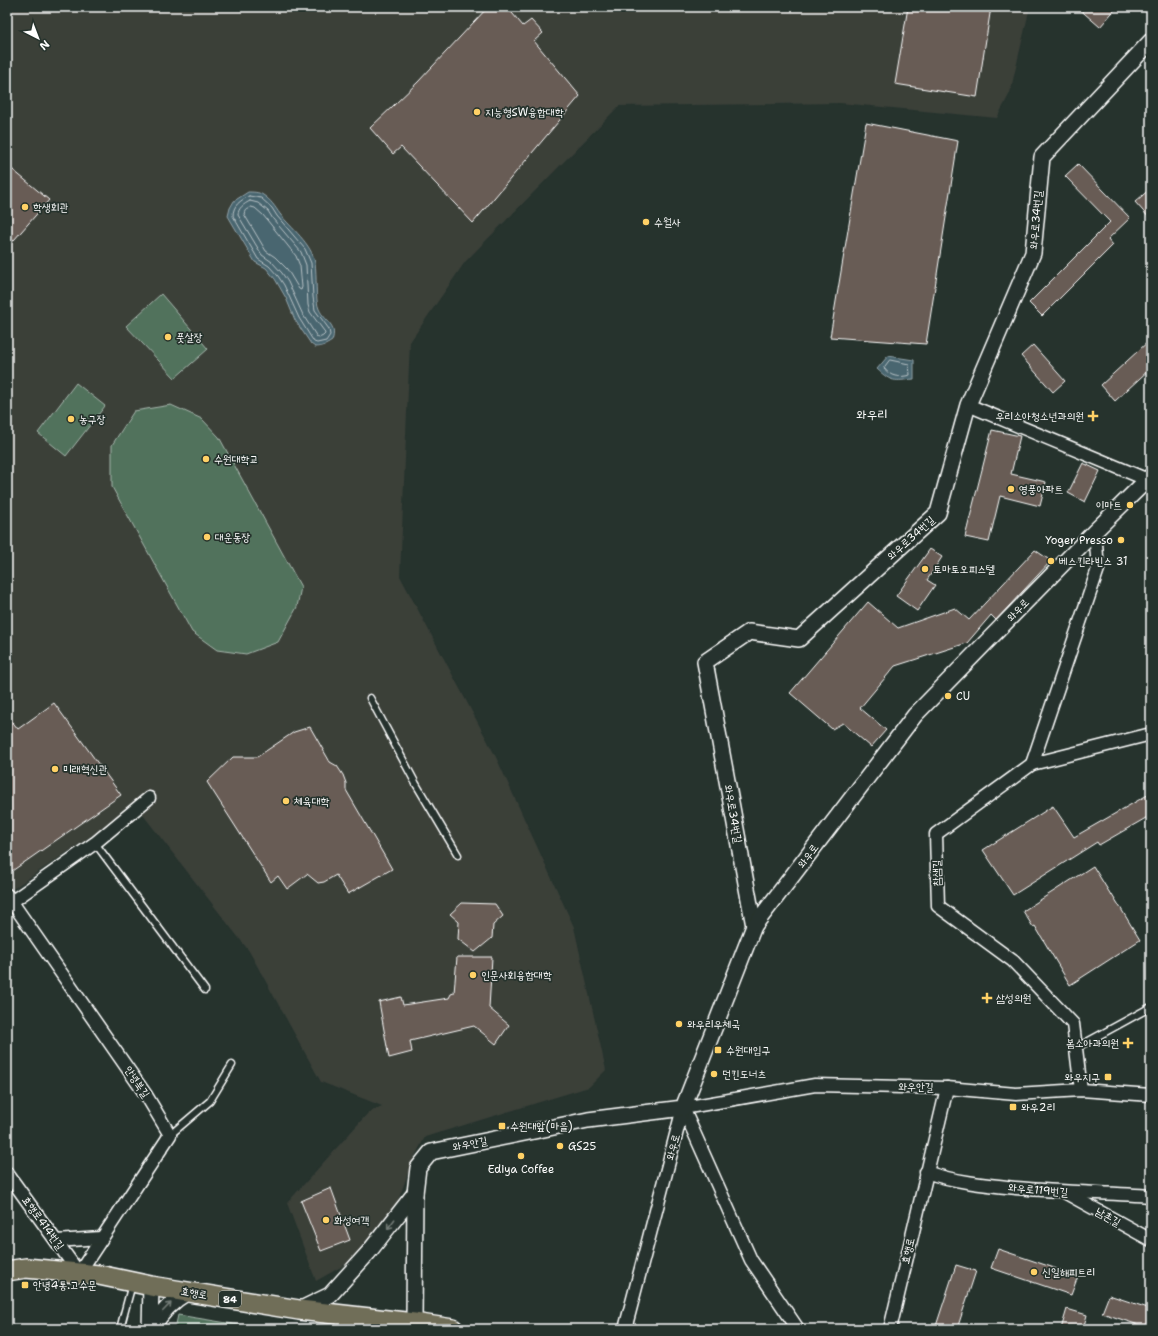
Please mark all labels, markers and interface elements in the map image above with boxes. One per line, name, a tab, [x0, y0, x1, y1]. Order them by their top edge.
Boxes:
north arrow	[18, 18, 58, 58]
text: N	[36, 37, 53, 54]
place label: 지능형SW융합대학	[485, 105, 564, 120]
marker: 지능형SW융합대학	[472, 107, 482, 117]
street label: 와우로34번길	[1026, 190, 1046, 250]
place label: 학생회관	[33, 200, 69, 215]
marker: 학생회관	[20, 202, 30, 212]
place label: 수월사	[654, 215, 681, 230]
marker: 수월사	[641, 217, 651, 227]
place label: 풋살장	[176, 330, 203, 345]
marker: 풋살장	[163, 332, 173, 342]
district label: 와우리	[856, 406, 888, 423]
place label: 우리소아청소년과의원	[995, 409, 1084, 424]
marker: 우리소아청소년과의원	[1087, 410, 1099, 422]
place label: 농구장	[79, 412, 106, 427]
marker: 농구장	[66, 414, 76, 424]
place label: 수원대학교	[214, 452, 258, 467]
marker: 수원대학교	[201, 454, 211, 464]
place label: 영풍아파트	[1019, 482, 1063, 497]
marker: 영풍아파트	[1006, 484, 1016, 494]
place label: 이마트	[1095, 498, 1122, 513]
marker: 이마트	[1125, 500, 1135, 510]
street label: 와우로34번길	[884, 513, 938, 563]
place label: 대운동장	[215, 530, 251, 545]
marker: 대운동장	[202, 532, 212, 542]
place label: Yoger Presso	[1045, 533, 1113, 548]
marker: Yoger Presso	[1116, 535, 1126, 545]
place label: 베스킨라빈스 31	[1059, 554, 1128, 569]
marker: 베스킨라빈스 31	[1046, 556, 1056, 566]
place label: 토마토오피스텔	[933, 562, 995, 577]
marker: 토마토오피스텔	[920, 564, 930, 574]
street label: 와우로	[1003, 595, 1033, 625]
place label: CU	[956, 689, 970, 704]
marker: CU	[943, 691, 953, 701]
place label: 미래혁신관	[63, 762, 107, 777]
marker: 미래혁신관	[50, 764, 60, 774]
street label: 와우로34번길	[720, 784, 746, 845]
place label: 체육대학	[294, 794, 330, 809]
marker: 체육대학	[281, 796, 291, 806]
street label: 와우로	[794, 841, 822, 871]
street label: 참샘길	[929, 859, 945, 886]
place label: 인문사회융합대학	[481, 968, 552, 983]
marker: 인문사회융합대학	[468, 970, 478, 980]
place label: 삼성의원	[996, 991, 1032, 1006]
marker: 삼성의원	[981, 992, 993, 1004]
place label: 와우리우체국	[687, 1017, 740, 1032]
marker: 와우리우체국	[674, 1019, 684, 1029]
place label: 봄소아과의원	[1066, 1036, 1119, 1051]
marker: 봄소아과의원	[1122, 1037, 1134, 1049]
place label: 수원대입구	[726, 1043, 770, 1058]
marker: 수원대입구	[713, 1045, 723, 1055]
street label: 안녕북길	[121, 1063, 153, 1101]
place label: 던킨도너츠	[722, 1067, 766, 1082]
marker: 던킨도너츠	[709, 1069, 719, 1079]
place label: 와우지구	[1065, 1070, 1100, 1085]
marker: 와우지구	[1103, 1072, 1113, 1082]
street label: 와우안길	[898, 1079, 934, 1095]
place label: 와우2리	[1021, 1100, 1055, 1115]
marker: 와우2리	[1008, 1102, 1018, 1112]
place label: 수원대앞(마을)	[510, 1119, 572, 1134]
marker: 수원대앞(마을)	[497, 1121, 507, 1131]
street label: 와우로	[662, 1132, 684, 1162]
street label: 와우안길	[451, 1133, 489, 1155]
place label: GS25	[568, 1139, 597, 1154]
marker: GS25	[555, 1141, 565, 1151]
marker: Ediya Coffee	[516, 1151, 526, 1161]
place label: Ediya Coffee	[488, 1162, 554, 1177]
street label: 와우로119번길	[1007, 1180, 1069, 1200]
street label: 효행로414번길	[18, 1193, 68, 1253]
street label: 남촌길	[1093, 1204, 1123, 1230]
place label: 화성여객	[334, 1213, 369, 1228]
marker: 화성여객	[321, 1215, 331, 1225]
one-way arrow	[387, 1219, 395, 1230]
street label: 효행로	[898, 1236, 918, 1266]
place label: 신일해피트리	[1042, 1265, 1095, 1280]
marker: 신일해피트리	[1029, 1267, 1039, 1277]
place label: 안녕4통.고수문	[33, 1278, 97, 1293]
marker: 안녕4통.고수문	[20, 1280, 30, 1290]
street label: 효행로	[180, 1283, 209, 1303]
road number: 84	[219, 1291, 241, 1307]
one-way arrow	[162, 1303, 171, 1313]

